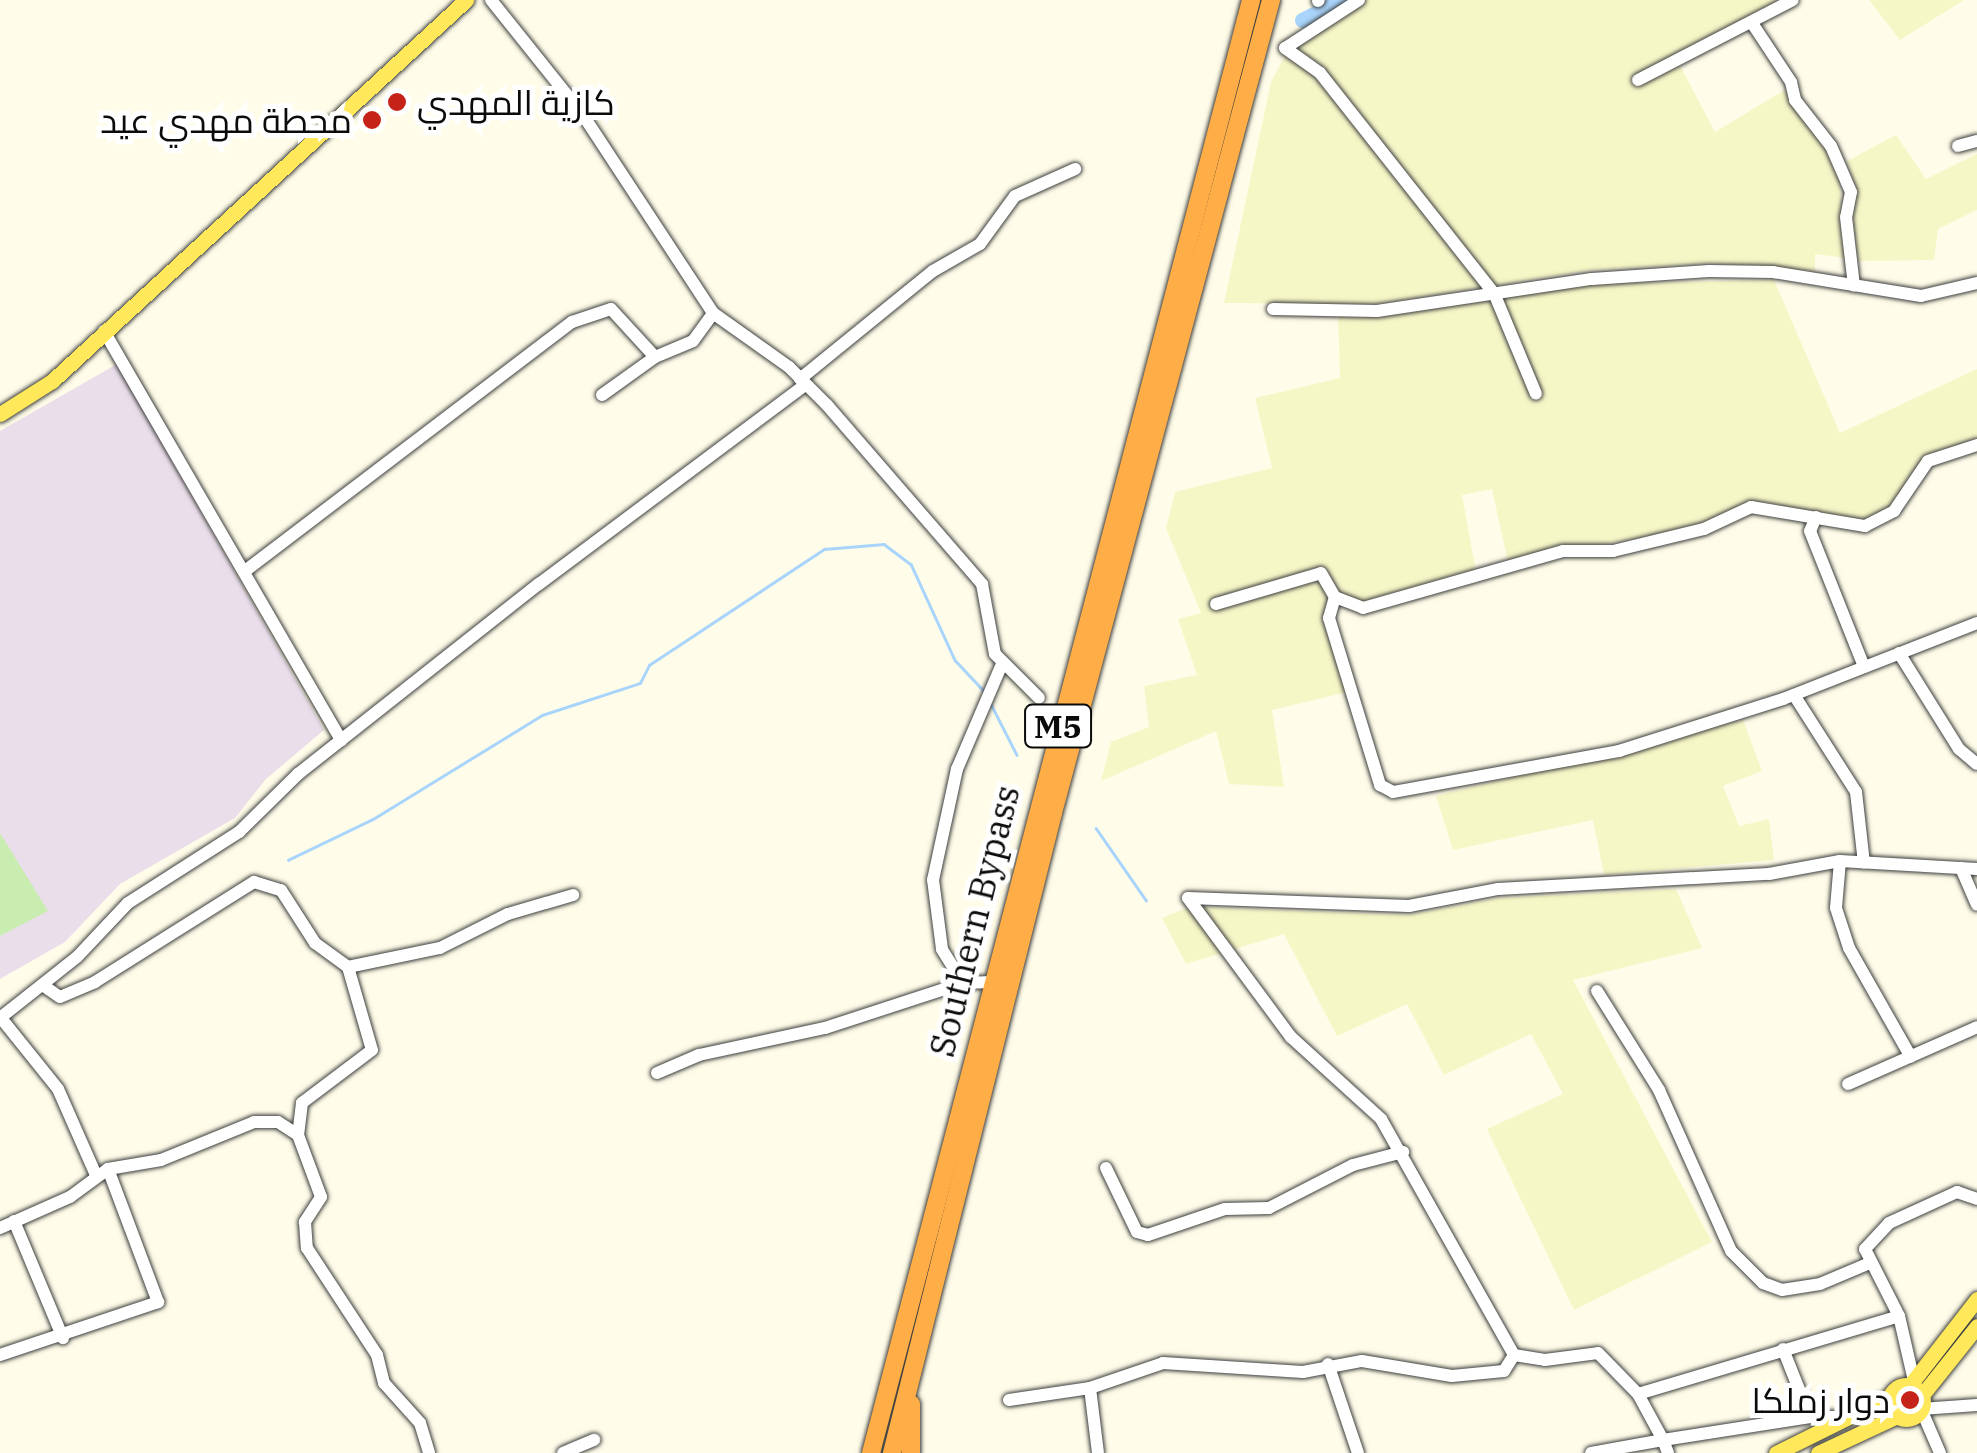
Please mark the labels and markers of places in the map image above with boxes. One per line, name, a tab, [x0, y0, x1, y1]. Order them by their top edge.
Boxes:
place label: كازية المهدي	[417, 81, 615, 123]
marker: كازية المهدي	[386, 91, 408, 113]
place label: محطة مهدي عيد	[100, 99, 352, 141]
marker: محطة مهدي عيد	[361, 109, 383, 131]
place label: دوار زملكا	[1752, 1379, 1890, 1421]
marker: دوار زملكا	[1899, 1389, 1921, 1411]

